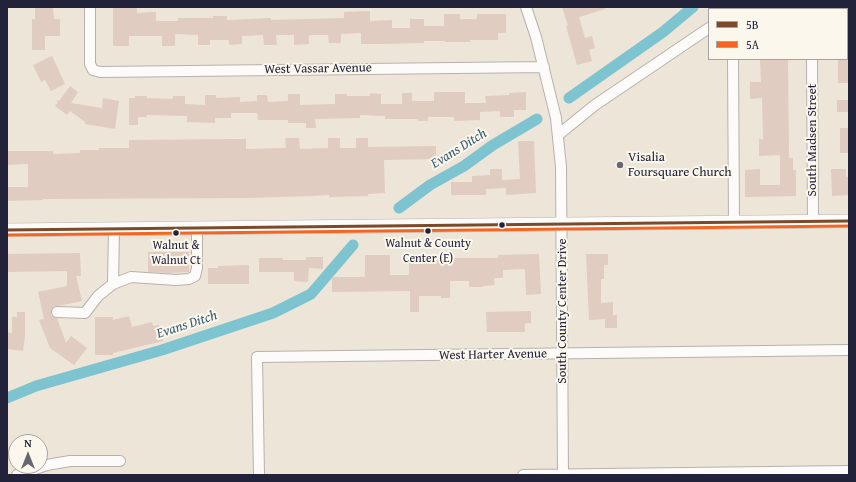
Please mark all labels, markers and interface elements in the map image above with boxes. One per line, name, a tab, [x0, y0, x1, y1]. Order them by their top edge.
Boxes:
legend	[708, 8, 848, 60]
text: 5B	[746, 16, 759, 33]
text: 5A	[746, 36, 759, 53]
street label: West Vassar Avenue	[264, 60, 372, 78]
street label: South Madsen Street	[805, 84, 821, 196]
water label: Evans Ditch	[428, 125, 490, 173]
place label: Visalia Foursquare Church	[628, 150, 732, 181]
marker: Visalia Foursquare Church	[615, 160, 625, 170]
unlabelled marker	[497, 220, 507, 230]
marker: Walnut & County Center (E)	[423, 226, 433, 236]
marker: Walnut & Walnut Ct	[171, 228, 181, 238]
place label: Walnut & County Center (E)	[385, 237, 471, 265]
street label: South County Center Drive	[555, 238, 571, 384]
place label: Walnut & Walnut Ct	[151, 239, 201, 267]
water label: Evans Ditch	[155, 307, 219, 343]
street label: West Harter Avenue	[439, 346, 547, 364]
north arrow	[8, 434, 48, 474]
text: N	[24, 435, 32, 451]

